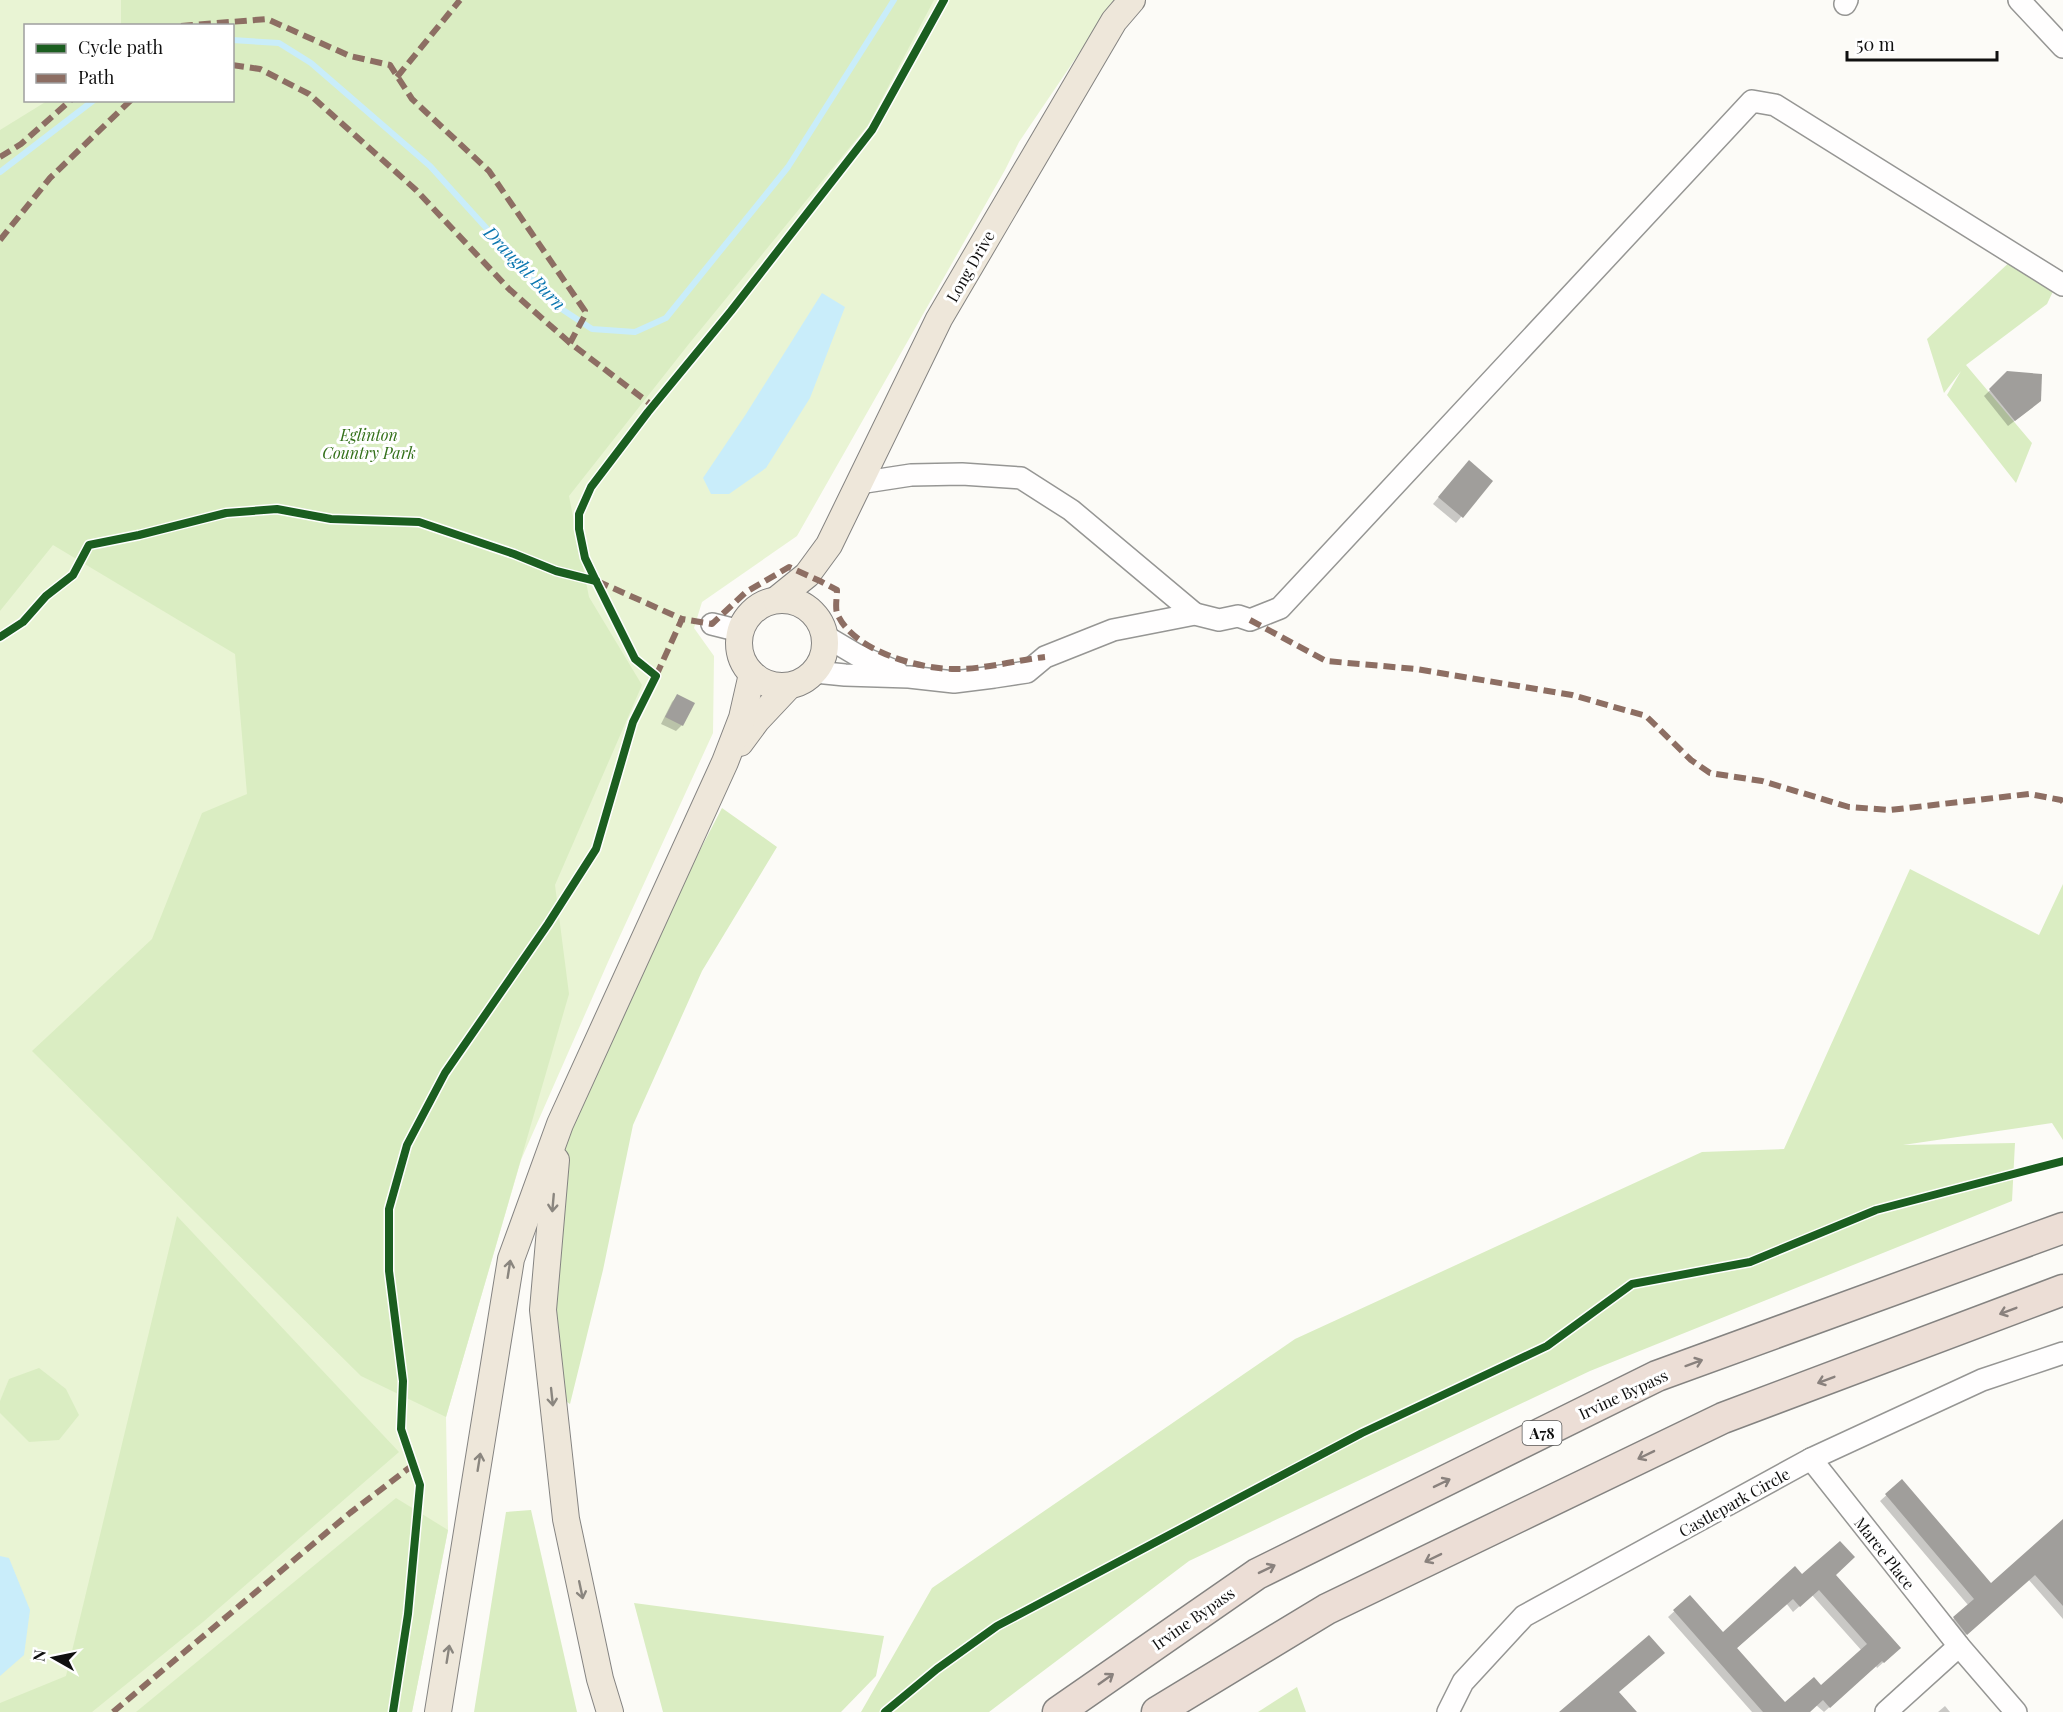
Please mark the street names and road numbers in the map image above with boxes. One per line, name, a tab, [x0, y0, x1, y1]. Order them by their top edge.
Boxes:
street label: Long Drive	[941, 226, 999, 306]
street label: Irvine Bypass	[1575, 1364, 1671, 1424]
road number: A78	[1522, 1421, 1562, 1445]
street label: Castlepark Circle	[1675, 1463, 1793, 1541]
street label: Maree Place	[1850, 1512, 1920, 1594]
street label: Irvine Bypass	[1148, 1582, 1238, 1654]

